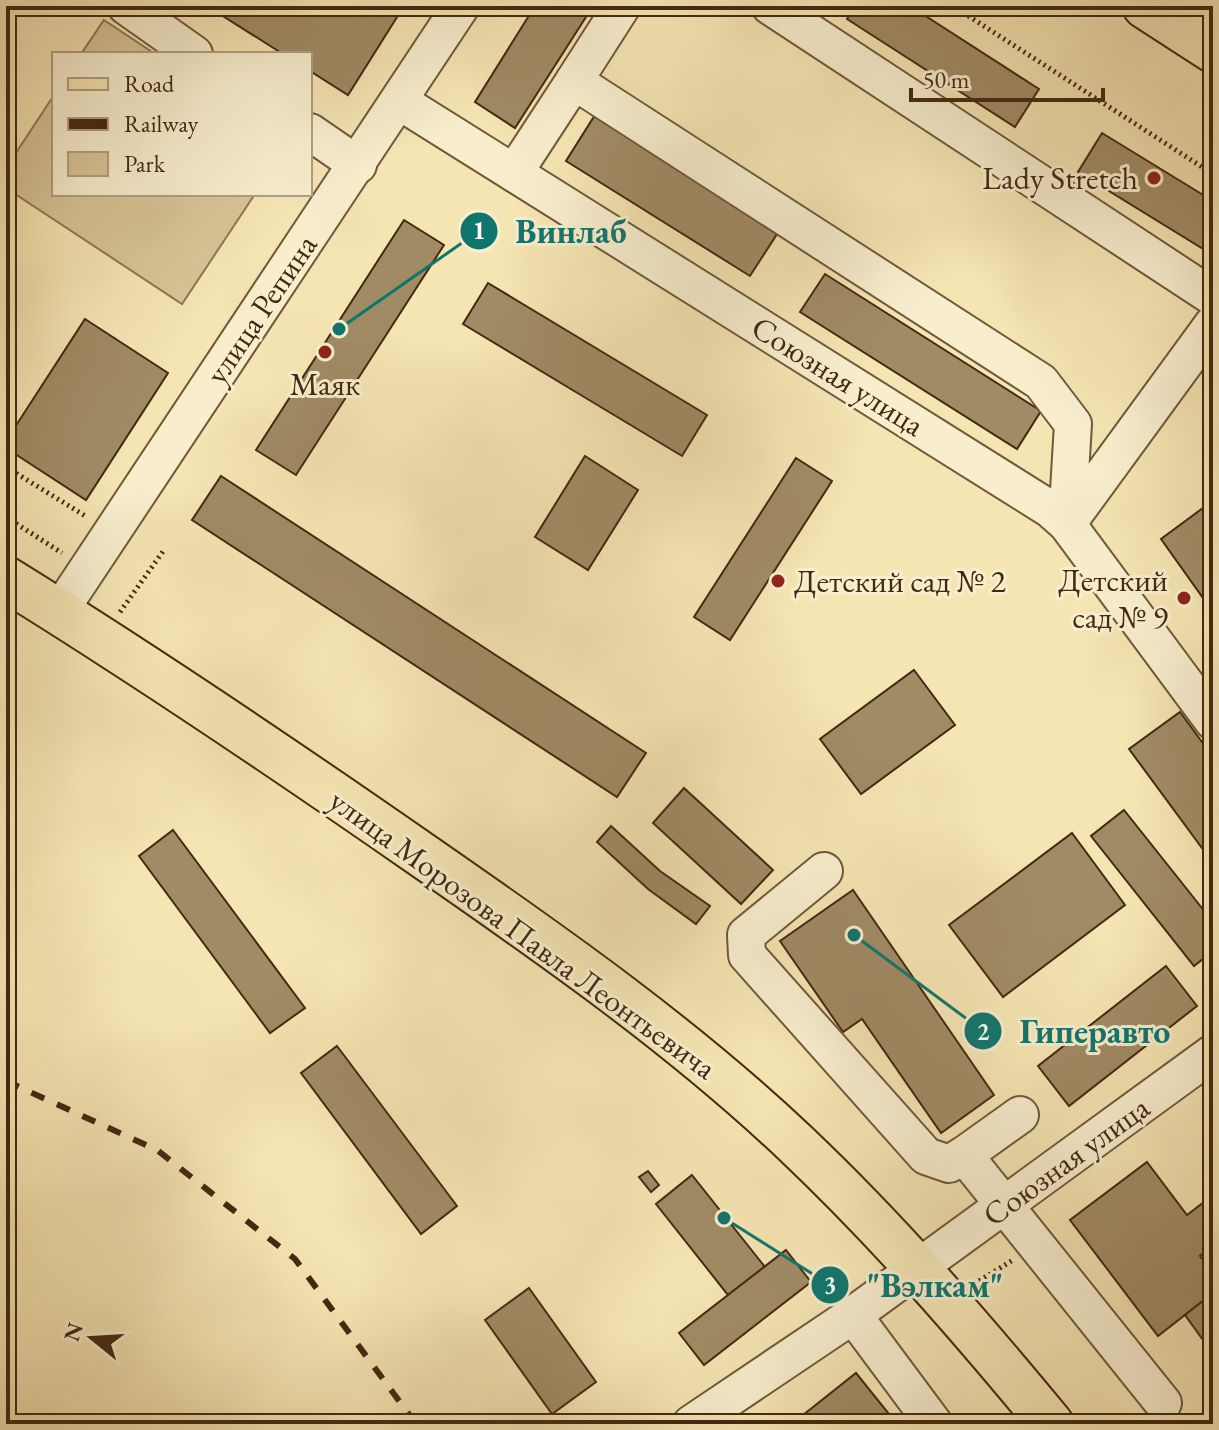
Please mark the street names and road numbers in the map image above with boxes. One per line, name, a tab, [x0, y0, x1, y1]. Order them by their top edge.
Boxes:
street label: улица Репина	[195, 226, 327, 392]
street label: Союзная улица	[744, 306, 933, 446]
street label: улица Морозова Павла Леонтьевича	[321, 779, 725, 1089]
street label: Союзная улица	[974, 1086, 1158, 1236]

